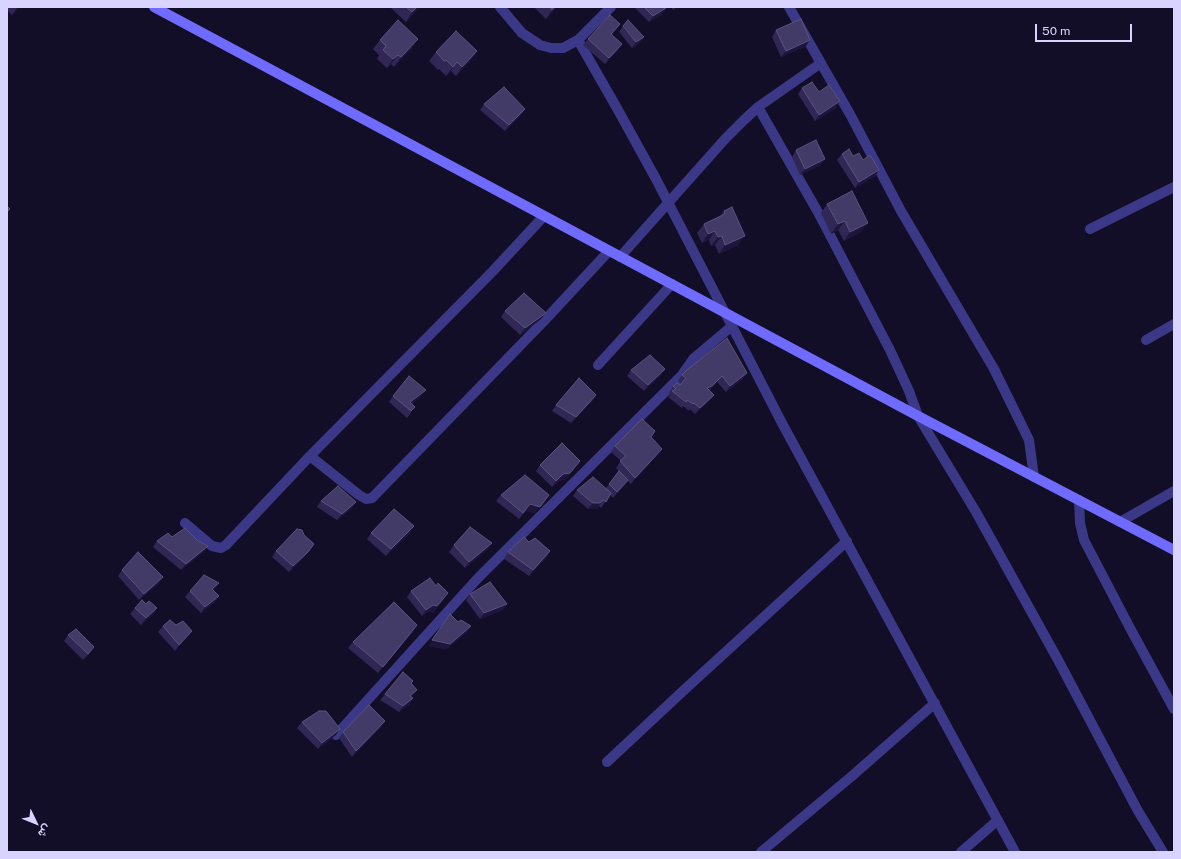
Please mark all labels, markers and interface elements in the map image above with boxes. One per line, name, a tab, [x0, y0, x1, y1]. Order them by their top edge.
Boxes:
scale bar	[1037, 16, 1134, 42]
text: 50 m	[1042, 24, 1070, 38]
north arrow	[16, 803, 56, 843]
text: ش	[36, 822, 54, 840]

